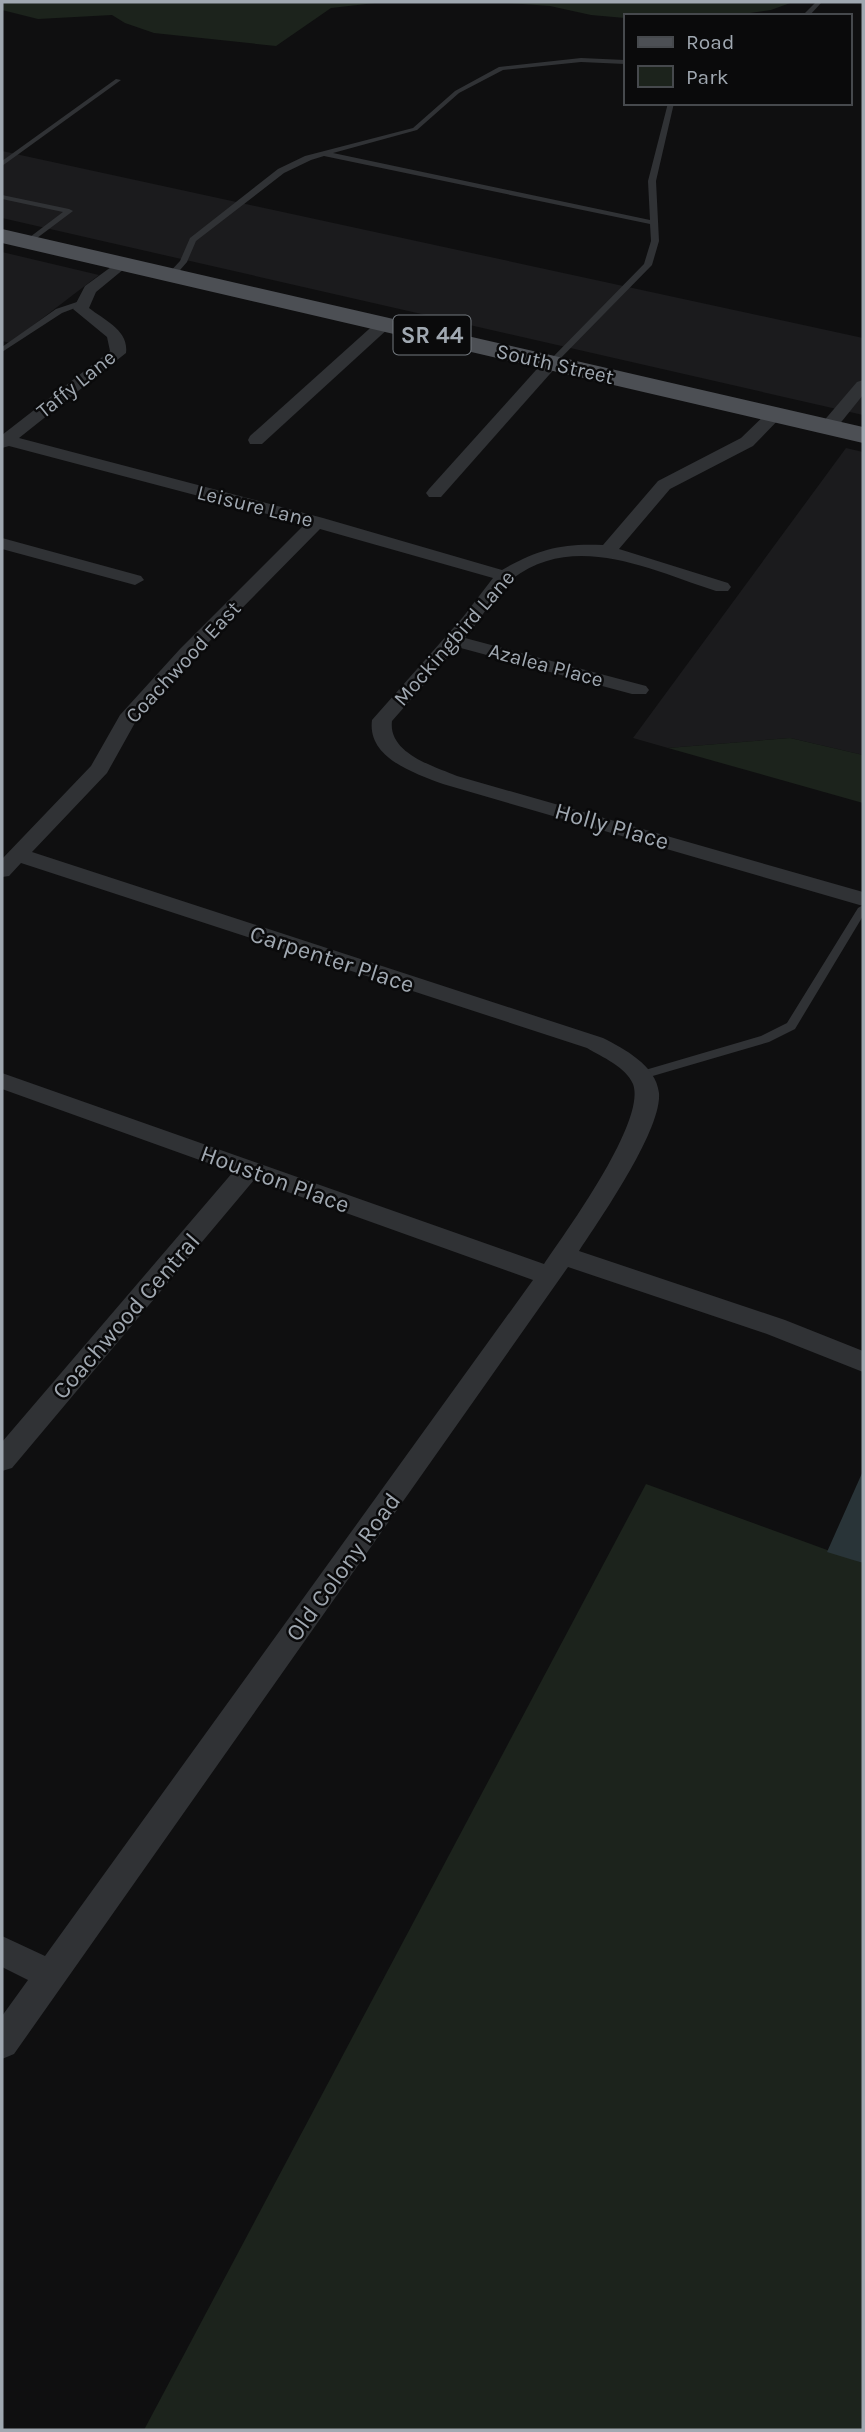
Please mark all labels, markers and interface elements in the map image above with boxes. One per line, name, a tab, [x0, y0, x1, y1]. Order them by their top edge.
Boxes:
legend	[624, 14, 851, 105]
text: Road	[686, 30, 734, 54]
text: Park	[686, 65, 729, 89]
road number: SR 44	[394, 316, 471, 354]
street label: South Street	[494, 339, 616, 389]
street label: Taffy Lane	[32, 345, 120, 423]
street label: Leisure Lane	[194, 480, 316, 532]
street label: Mockingbird Lane	[389, 565, 519, 711]
street label: Coachwood East	[121, 596, 245, 728]
street label: Azalea Place	[486, 638, 606, 692]
street label: Holly Place	[552, 796, 672, 856]
street label: Carpenter Place	[246, 919, 418, 999]
street label: Houston Place	[197, 1139, 353, 1219]
street label: Coachwood Central	[46, 1227, 206, 1405]
street label: Old Colony Road	[280, 1487, 406, 1647]

